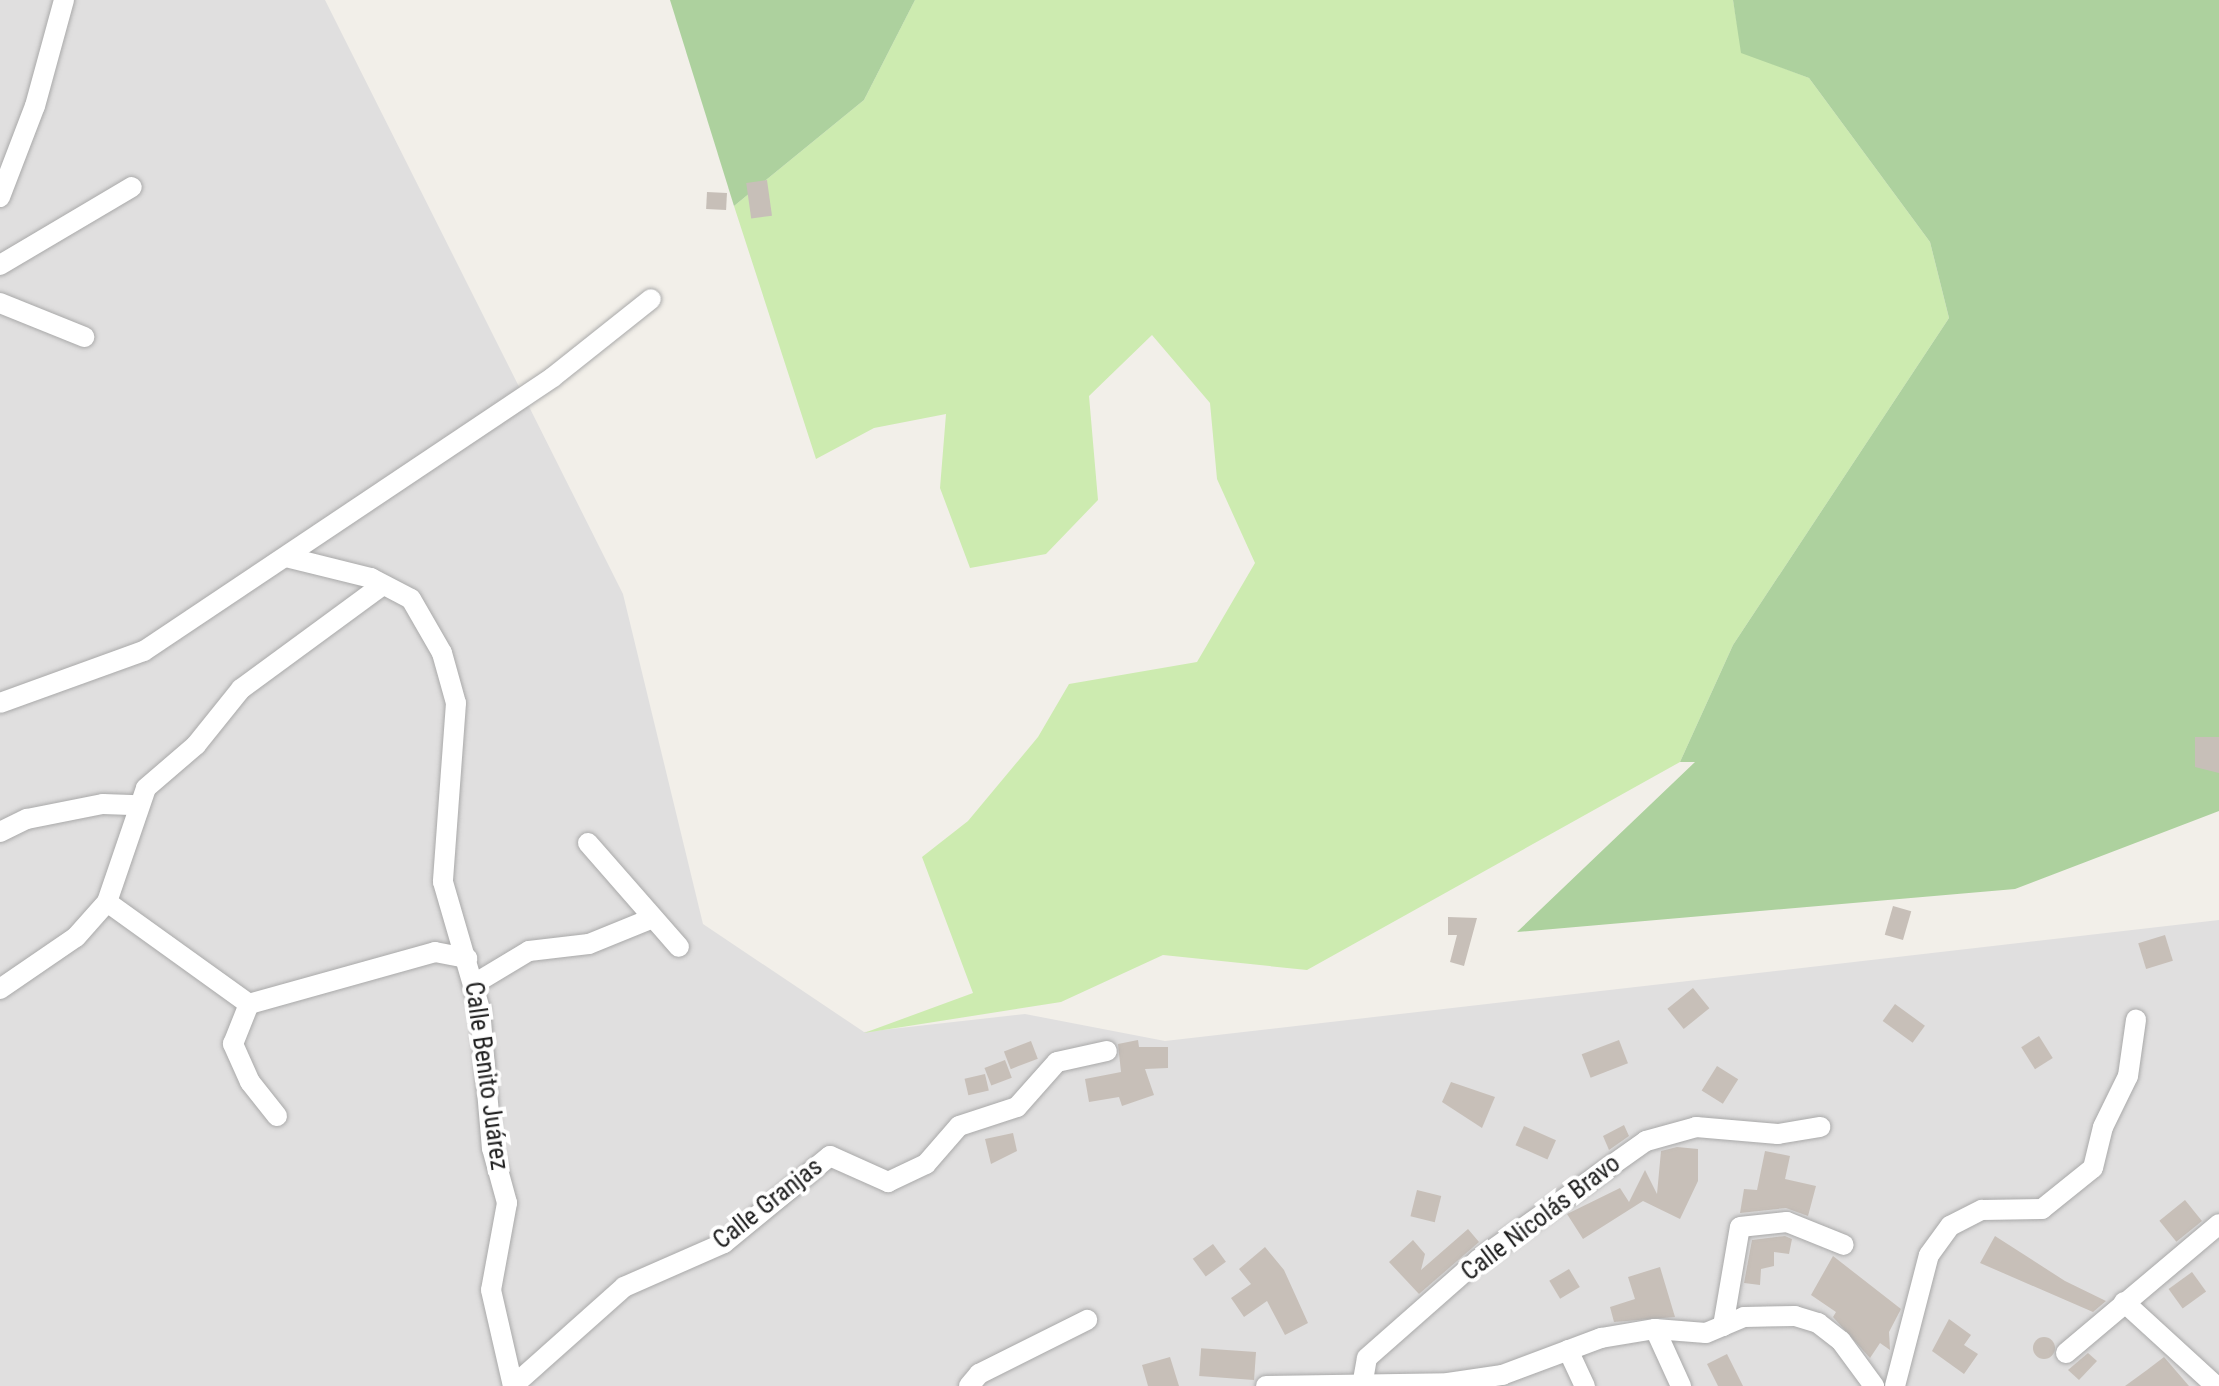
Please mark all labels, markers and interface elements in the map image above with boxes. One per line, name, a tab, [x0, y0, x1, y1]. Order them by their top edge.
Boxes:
street label: Calle Benito Juárez	[458, 980, 514, 1172]
street label: Calle Nicolás Bravo	[1456, 1149, 1626, 1287]
street label: Calle Granjas	[708, 1152, 828, 1256]

